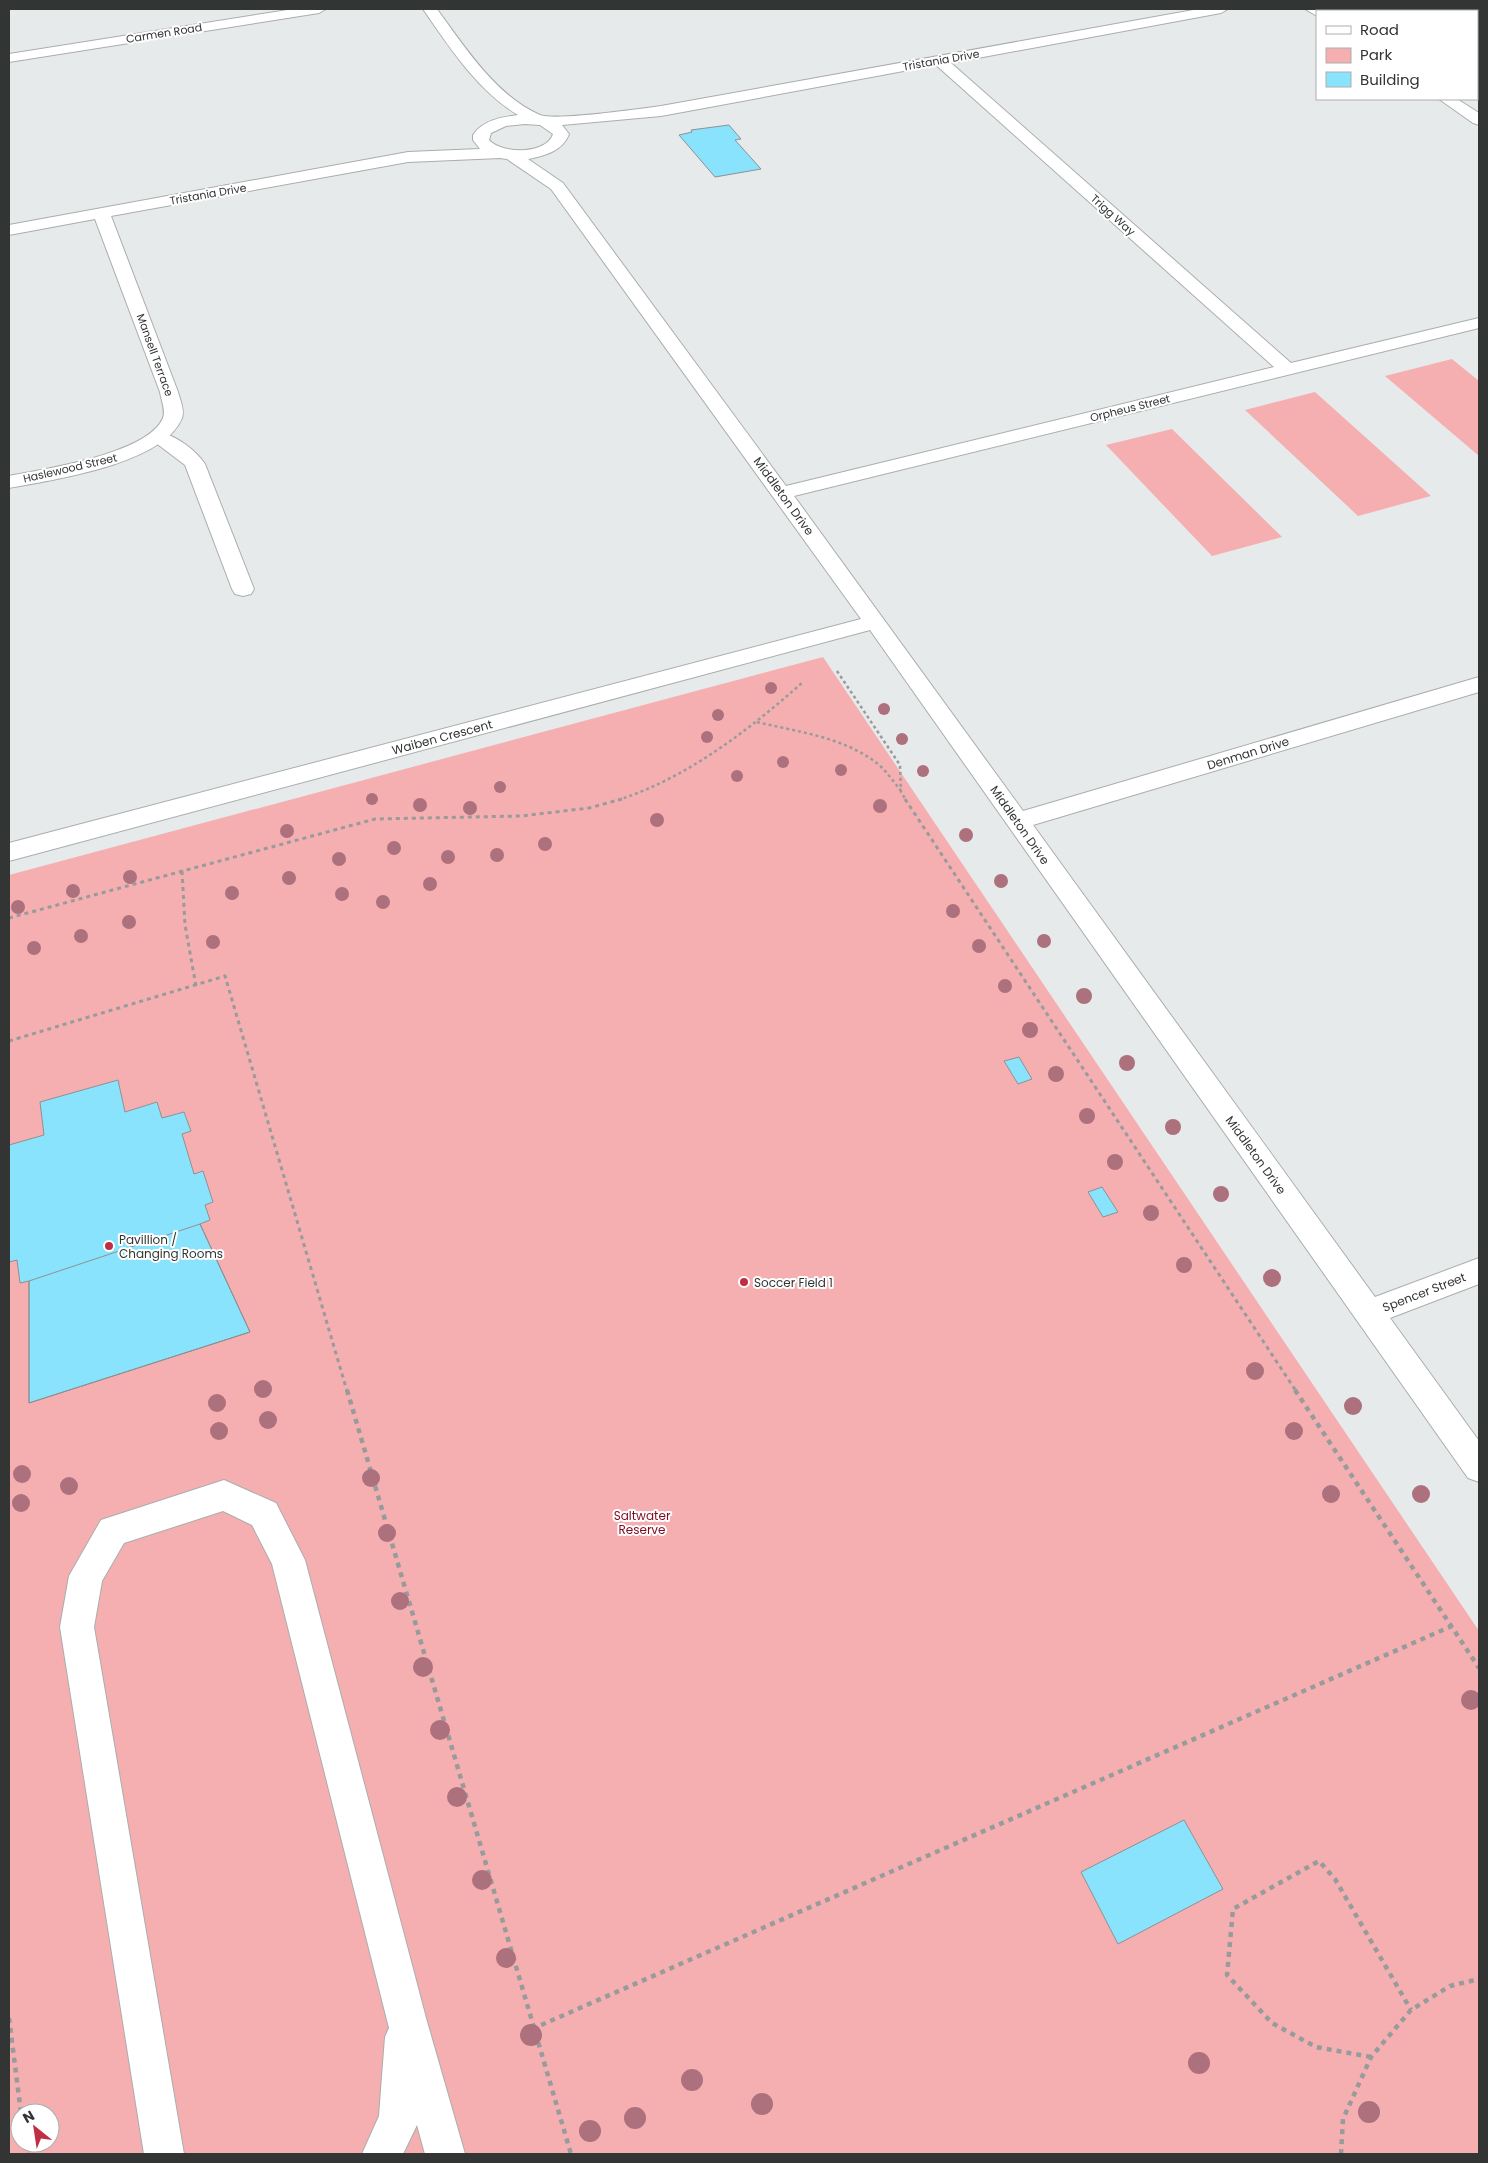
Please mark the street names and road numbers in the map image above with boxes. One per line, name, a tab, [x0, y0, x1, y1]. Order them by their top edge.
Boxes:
street label: Carmen Road	[125, 19, 203, 47]
street label: Tristania Drive	[901, 45, 981, 75]
street label: Tristania Drive	[168, 179, 248, 209]
street label: Trigg Way	[1087, 191, 1139, 240]
street label: Mansell Terrace	[133, 311, 177, 399]
street label: Orpheus Street	[1088, 390, 1172, 426]
street label: Haslewood Street	[21, 449, 119, 487]
street label: Middleton Drive	[750, 453, 818, 539]
street label: Waiben Crescent	[390, 715, 494, 759]
street label: Denman Drive	[1205, 732, 1291, 774]
street label: Middleton Drive	[986, 782, 1054, 868]
street label: Middleton Drive	[1222, 1112, 1290, 1198]
street label: Spencer Street	[1380, 1268, 1468, 1316]

